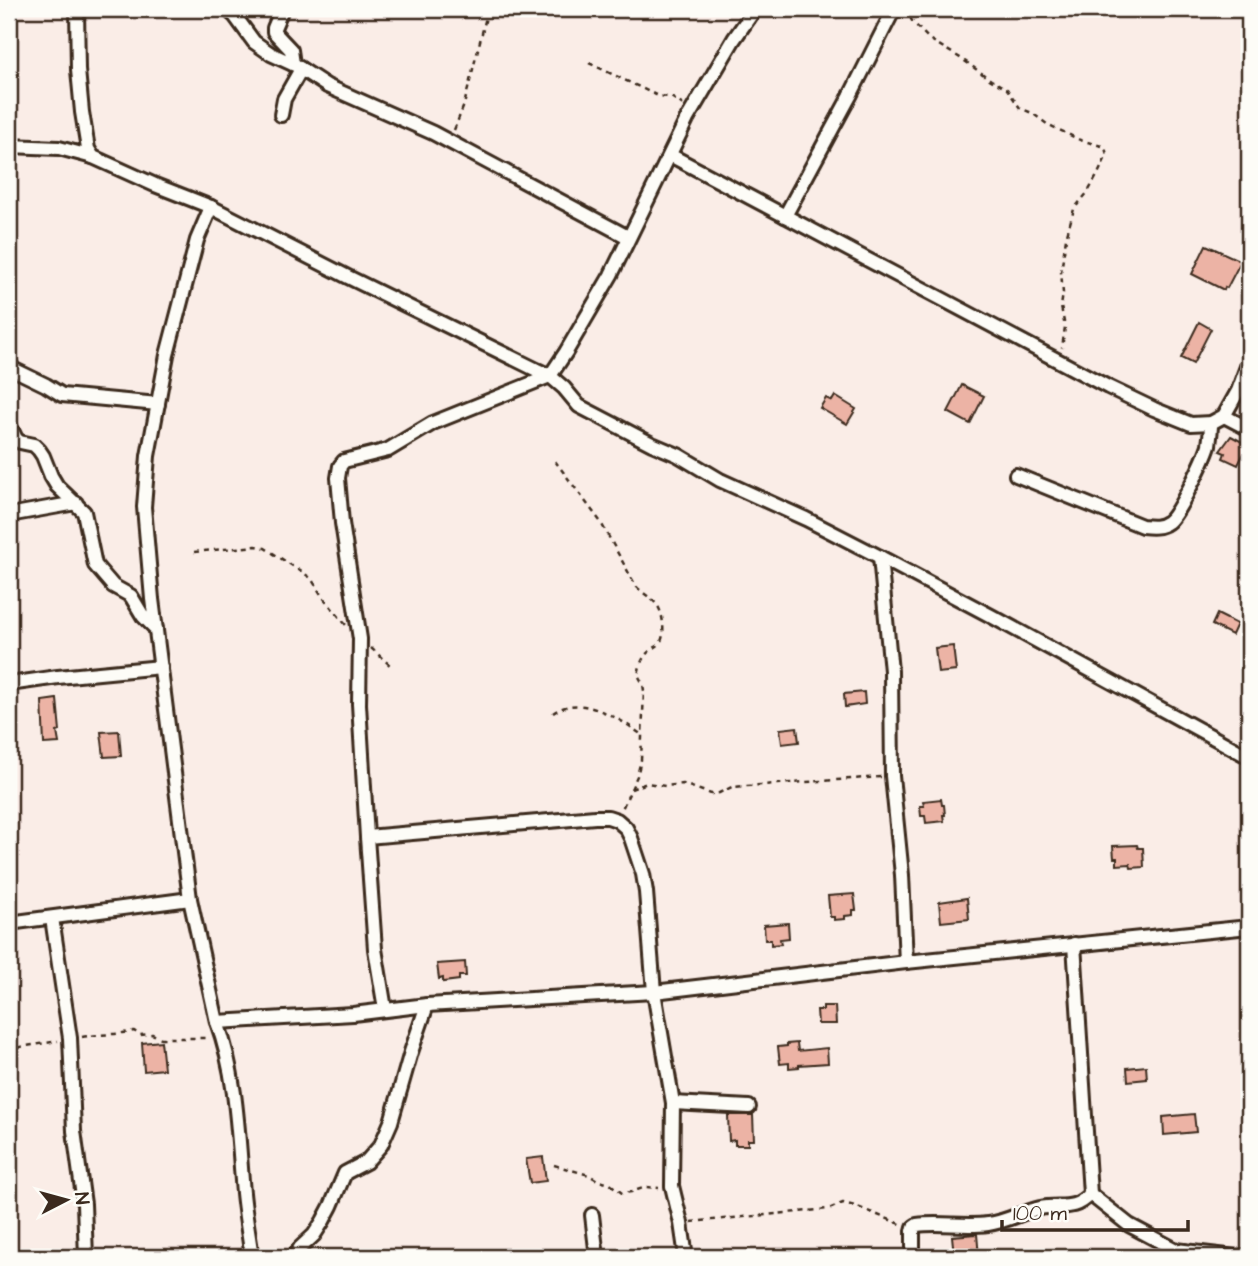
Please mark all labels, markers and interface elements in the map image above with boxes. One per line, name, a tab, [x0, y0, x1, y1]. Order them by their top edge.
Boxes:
north arrow	[32, 1164, 102, 1234]
scale bar	[1002, 1189, 1188, 1233]
text: N	[67, 1191, 95, 1206]
text: 100 m	[1013, 1199, 1068, 1228]

